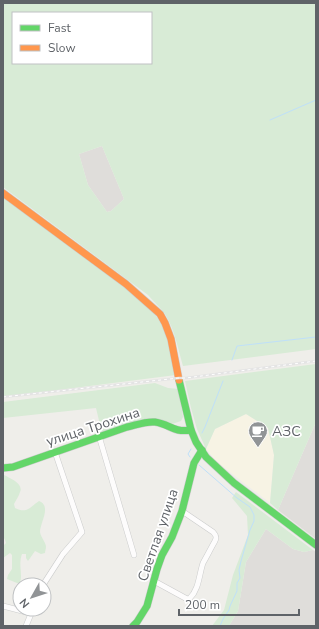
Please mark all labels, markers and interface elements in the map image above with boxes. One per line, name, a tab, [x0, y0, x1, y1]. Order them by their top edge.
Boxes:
legend	[12, 12, 152, 64]
text: Fast	[48, 20, 71, 36]
text: Slow	[48, 40, 76, 56]
street label: улица Трохина	[44, 403, 142, 451]
cafe icon: АЗС	[247, 420, 269, 448]
place label: АЗС	[272, 422, 301, 441]
street label: Светлая улица	[133, 486, 183, 584]
north arrow	[12, 577, 52, 617]
scale bar	[179, 591, 299, 617]
text: N	[16, 595, 33, 611]
text: 200 m	[185, 597, 220, 613]

